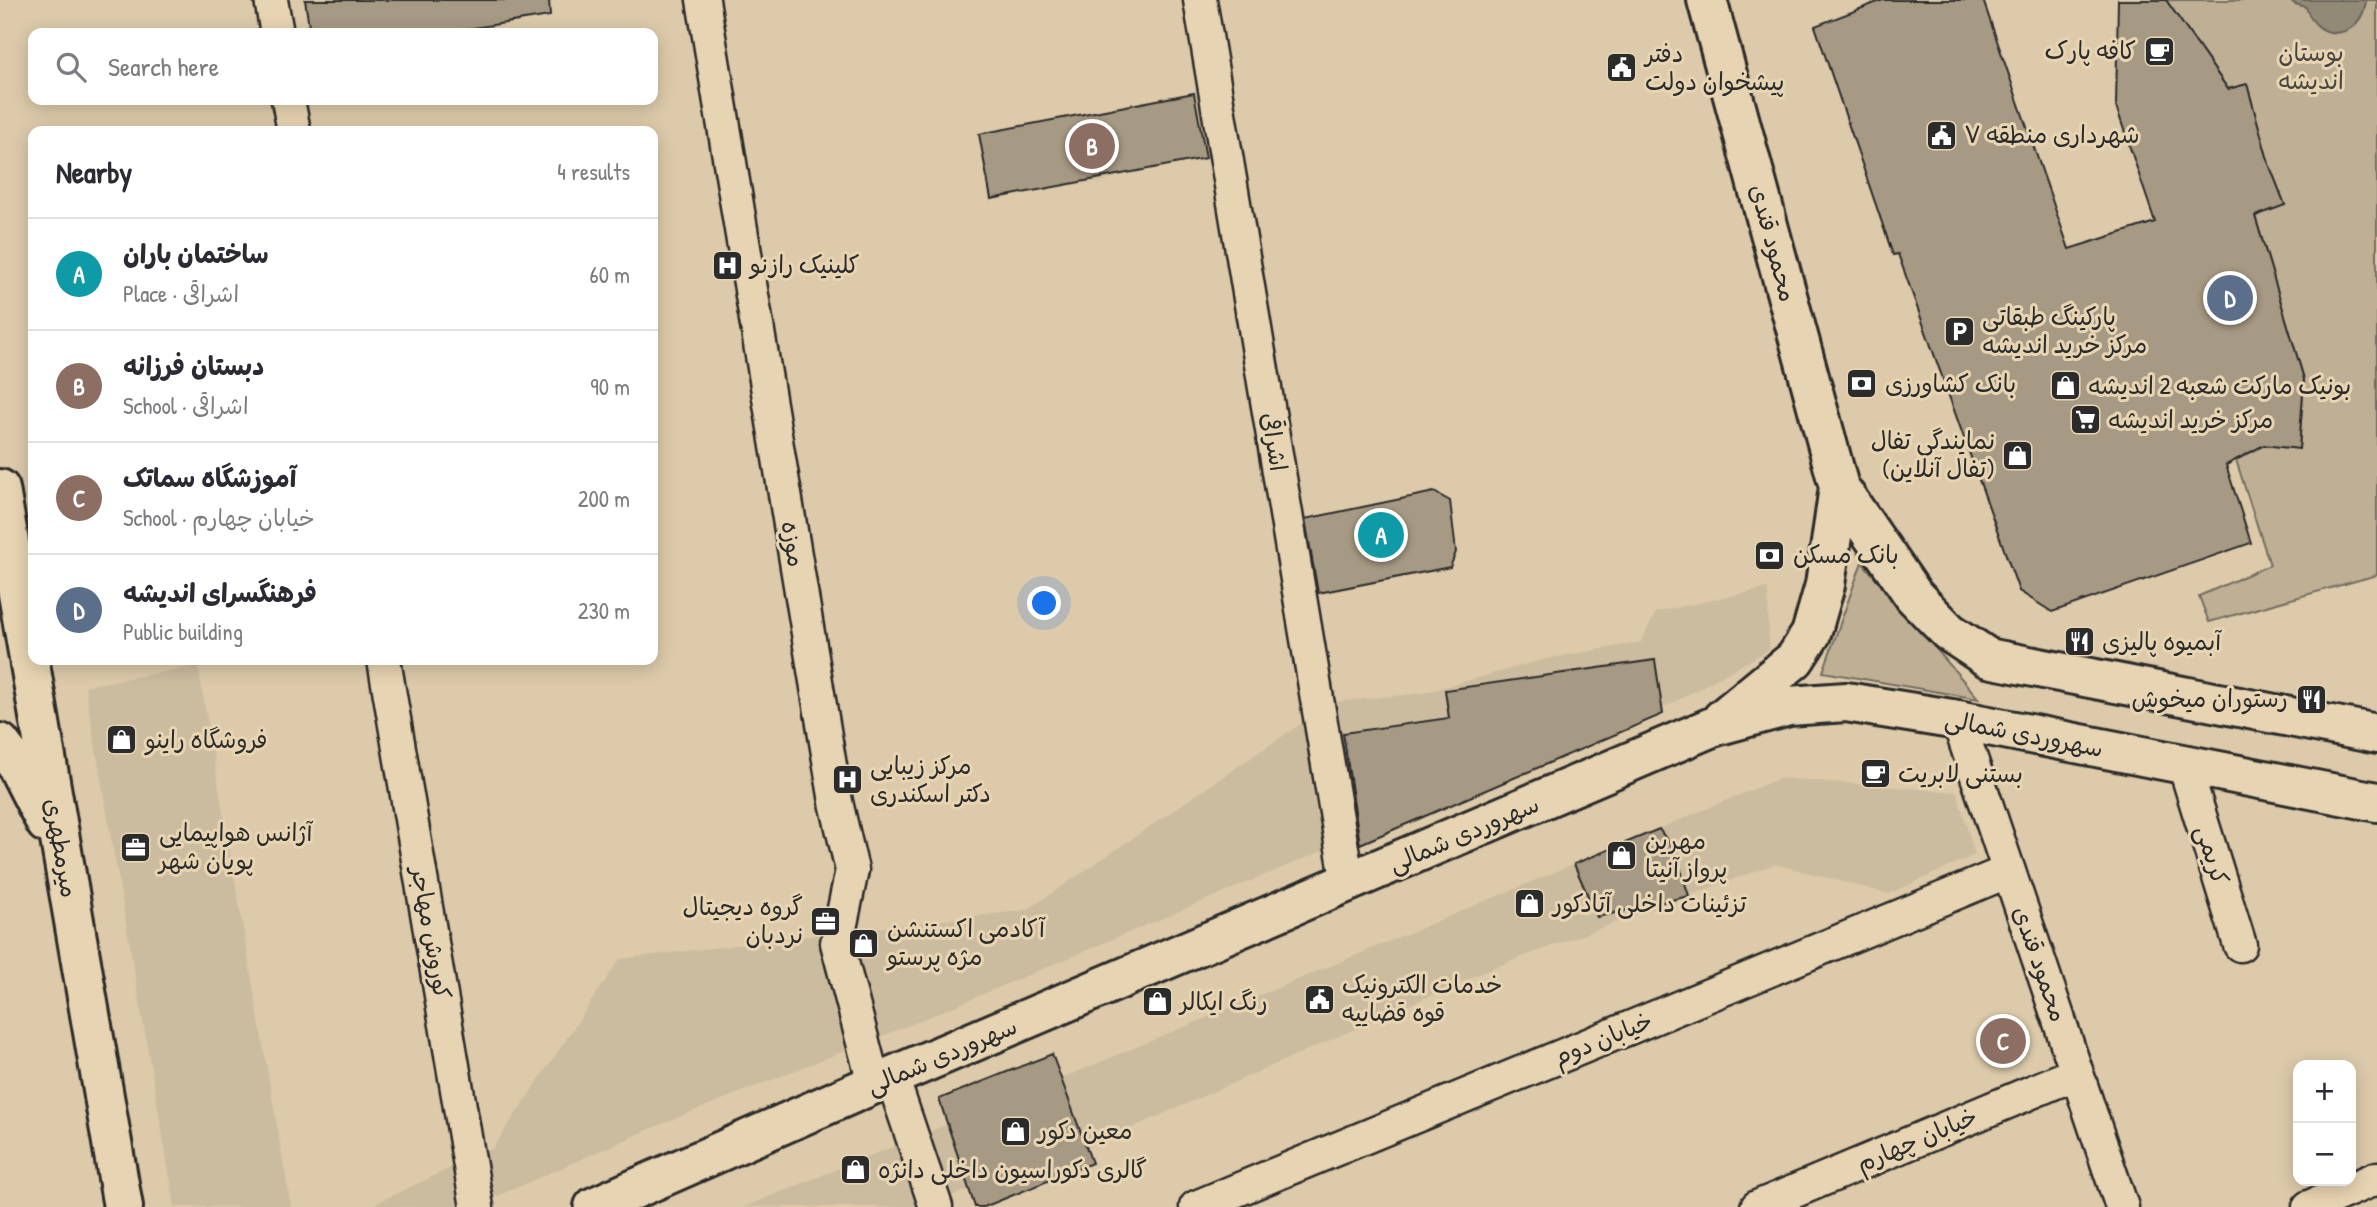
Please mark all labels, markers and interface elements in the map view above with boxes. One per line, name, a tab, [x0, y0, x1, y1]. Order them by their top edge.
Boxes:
search box	[28, 28, 658, 105]
place label: کافه پارک	[2044, 34, 2136, 66]
cafe icon: کافه پارک	[2142, 34, 2176, 68]
park label: بوستان اندیشه	[2278, 36, 2344, 96]
place label: دفتر پیشخوان دولت	[1643, 37, 1784, 97]
icon: search	[52, 48, 90, 86]
text: Search here	[108, 49, 219, 84]
public building icon: دفتر پیشخوان دولت	[1605, 51, 1639, 85]
public building icon: شهرداری منطقه ۷	[1924, 118, 1958, 152]
place label: شهرداری منطقه ۷	[1964, 118, 2140, 150]
pin: B	[1069, 120, 1115, 172]
text: Nearby	[56, 152, 132, 192]
text: 4 results	[557, 156, 630, 187]
street label: محمود قندی	[1743, 180, 1805, 305]
text: ساختمان باران	[123, 236, 269, 271]
hospital icon: کلینیک رازنو	[710, 248, 744, 282]
place label: کلینیک رازنو	[748, 248, 860, 280]
text: A	[73, 259, 85, 290]
text: 60 m	[590, 259, 630, 290]
pin: D	[2207, 272, 2253, 324]
text: Place · اشراقی	[123, 278, 239, 309]
place label: پارکینگ طبقاتی مرکز خرید اندیشه	[1982, 300, 2147, 360]
parking icon: پارکینگ طبقاتی مرکز خرید اندیشه	[1942, 314, 1976, 348]
text: دبستان فرزانه	[123, 348, 264, 383]
bank icon: بانک کشاورزی	[1845, 367, 1879, 401]
place label: بانک کشاورزی	[1885, 367, 2016, 399]
shop icon: بونیک مارکت شعبه 2 اندیشه	[2048, 369, 2082, 403]
place label: بونیک مارکت شعبه 2 اندیشه	[2088, 369, 2351, 401]
text: B	[73, 371, 85, 402]
text: 90 m	[590, 371, 630, 402]
text: School · اشراقی	[123, 390, 249, 421]
supermarket icon: مرکز خرید اندیشه	[2068, 403, 2102, 437]
place label: مرکز خرید اندیشه	[2108, 403, 2273, 435]
street label: اشراقی	[1255, 410, 1295, 474]
place label: نمایندگی تفال (تفال آنلاین)	[1871, 424, 1995, 484]
shop icon: نمایندگی تفال (تفال آنلاین)	[2001, 438, 2035, 472]
text: آموزشگاه سماتک	[123, 460, 296, 495]
text: C	[73, 483, 85, 514]
text: 200 m	[578, 483, 630, 514]
text: School · خیابان چهارم	[123, 502, 315, 533]
pin: A	[1358, 509, 1404, 561]
street label: موزه	[775, 519, 813, 569]
bank icon: بانک مسکن	[1753, 538, 1787, 572]
place label: بانک مسکن	[1793, 538, 1899, 570]
text: فرهنگسرای اندیشه	[123, 575, 317, 610]
your location	[1027, 586, 1061, 620]
text: D	[74, 595, 84, 626]
text: 230 m	[578, 595, 630, 626]
text: Public building	[123, 616, 243, 647]
restaurant icon: آبمیوه پالیزی	[2062, 625, 2096, 659]
place label: آبمیوه پالیزی	[2102, 625, 2222, 657]
place label: رستوران میخوش	[2131, 682, 2288, 715]
restaurant icon: رستوران میخوش	[2294, 682, 2328, 716]
street label: سهروردی شمالی	[1942, 702, 2106, 764]
shop icon: فروشگاه راینو	[105, 723, 139, 757]
place label: فروشگاه راینو	[144, 723, 267, 756]
place label: مرکز زیبایی دکتر اسکندری	[870, 749, 991, 809]
cafe icon: بستنی لابریت	[1858, 757, 1892, 791]
place label: بستنی لابریت	[1898, 757, 2023, 789]
hospital icon: مرکز زیبایی دکتر اسکندری	[830, 763, 864, 797]
street label: سهروردی شمالی	[1384, 787, 1544, 879]
street label: میرمطهری	[38, 796, 86, 900]
place label: آژانس هواپیمایی پویان شهر	[157, 816, 313, 876]
street label: کریمی	[2189, 821, 2237, 888]
place label: مهرین پرواز آنیتا	[1645, 824, 1727, 884]
office icon: آژانس هواپیمایی پویان شهر	[119, 830, 153, 864]
shop icon: مهرین پرواز آنیتا	[1605, 838, 1639, 872]
street label: کوروش مهاجر	[404, 862, 459, 1002]
shop icon: تزئینات داخلی آتادکور	[1513, 887, 1547, 921]
place label: تزئینات داخلی آتادکور	[1551, 887, 1748, 919]
place label: گروه دیجیتال نردبان	[683, 890, 803, 950]
street label: محمود قندی	[2006, 902, 2076, 1026]
office icon: گروه دیجیتال نردبان	[809, 904, 843, 938]
place label: آکادمی اکستنشن مژه پرستو	[886, 912, 1046, 972]
shop icon: آکادمی اکستنشن مژه پرستو	[847, 926, 881, 960]
place label: خدمات الکترونیک قوه قضاییه	[1342, 968, 1503, 1028]
public building icon: خدمات الکترونیک قوه قضاییه	[1302, 982, 1336, 1016]
shop icon: رنگ ایکالر	[1140, 985, 1174, 1019]
place label: رنگ ایکالر	[1178, 985, 1268, 1017]
street label: خیابان دوم	[1548, 1004, 1658, 1076]
street label: سهروردی شمالی	[862, 1009, 1022, 1101]
pin: C	[1980, 1015, 2026, 1067]
map controls	[2293, 1060, 2356, 1186]
button: +	[2293, 1060, 2356, 1123]
street label: خیابان چهارم	[1851, 1099, 1983, 1182]
shop icon: معین دکور	[998, 1114, 1032, 1148]
place label: معین دکور	[1036, 1114, 1132, 1146]
button: −	[2293, 1123, 2356, 1186]
shop icon: گالری دکوراسیون داخلی دانژه	[838, 1153, 872, 1187]
place label: گالری دکوراسیون داخلی دانژه	[878, 1153, 1147, 1185]

